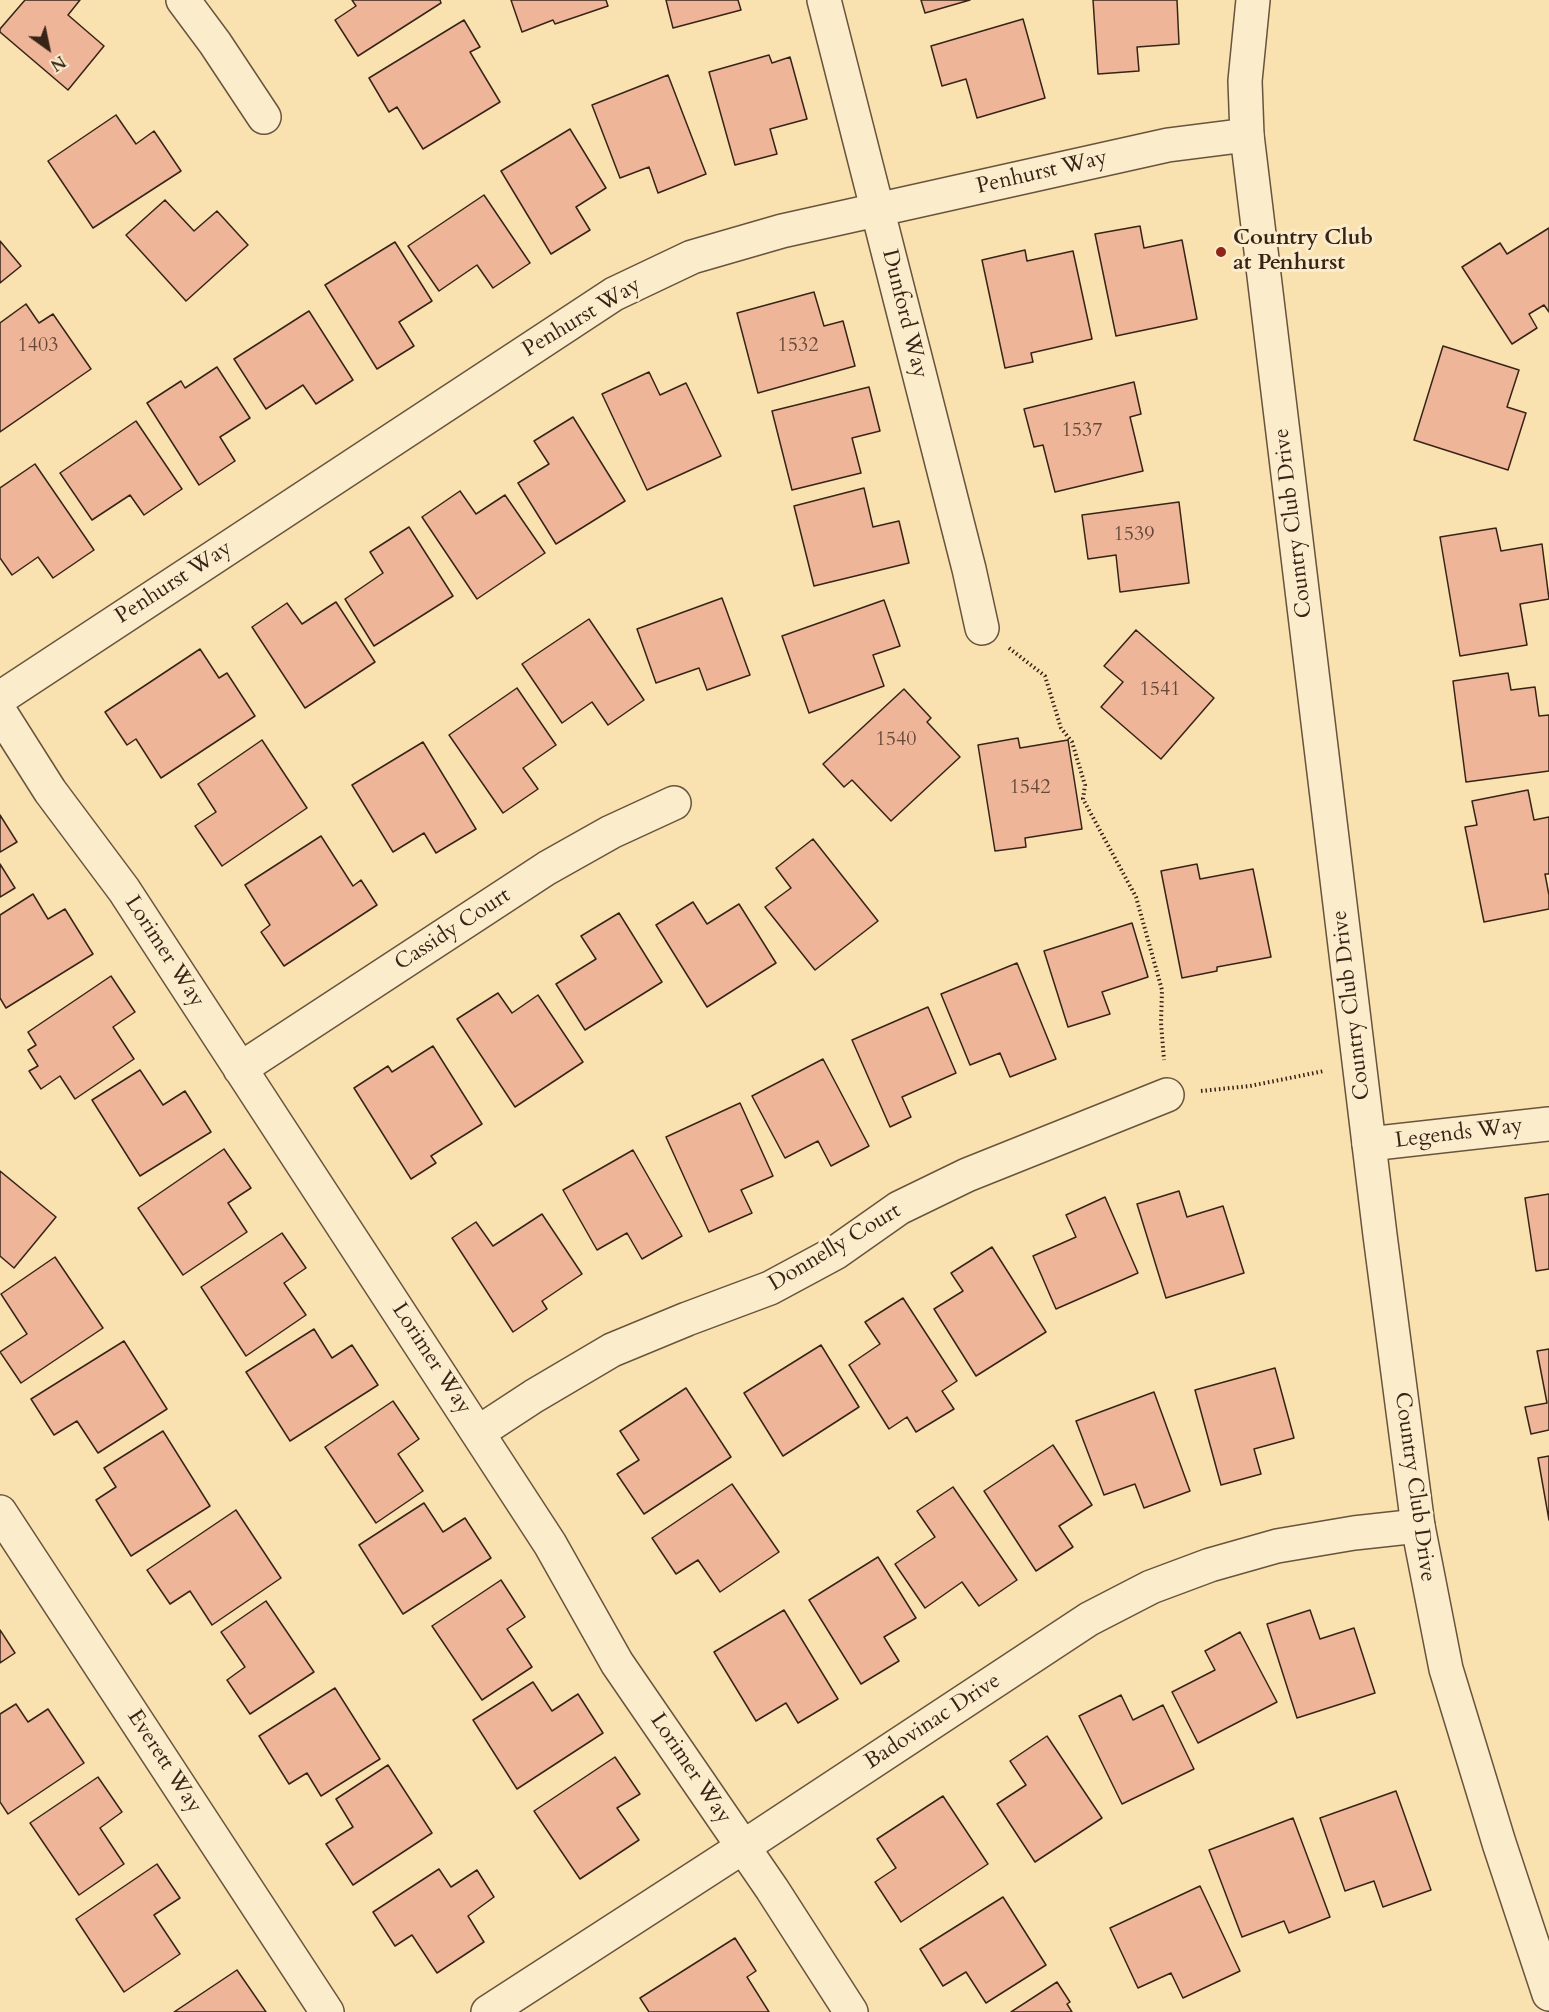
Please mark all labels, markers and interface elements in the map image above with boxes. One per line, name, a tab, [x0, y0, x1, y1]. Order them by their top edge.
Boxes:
north arrow	[18, 18, 78, 78]
text: N	[46, 50, 70, 76]
street label: Penhurst Way	[974, 145, 1110, 201]
place label: Country Club at Penhurst	[1233, 226, 1373, 278]
marker: Country Club at Penhurst	[1214, 245, 1228, 259]
street label: Dunford Way	[875, 247, 933, 381]
street label: Penhurst Way	[518, 272, 646, 364]
house number: 1403	[18, 334, 58, 358]
house number: 1532	[778, 334, 818, 358]
house number: 1537	[1062, 419, 1102, 443]
street label: Country Club Drive	[1269, 426, 1319, 620]
house number: 1539	[1114, 523, 1154, 547]
street label: Penhurst Way	[111, 536, 237, 630]
house number: 1541	[1140, 678, 1180, 702]
house number: 1540	[876, 728, 916, 752]
house number: 1542	[1010, 776, 1050, 800]
street label: Cassidy Court	[390, 883, 516, 977]
street label: Lorimer Way	[118, 891, 210, 1013]
street label: Country Club Drive	[1327, 908, 1377, 1102]
street label: Legends Way	[1394, 1113, 1524, 1155]
street label: Donnelly Court	[764, 1198, 906, 1298]
street label: Lorimer Way	[385, 1298, 477, 1420]
street label: Country Club Drive	[1388, 1390, 1440, 1584]
street label: Badovinac Drive	[860, 1668, 1006, 1776]
street label: Everett Way	[121, 1705, 207, 1819]
street label: Lorimer Way	[643, 1709, 737, 1829]

